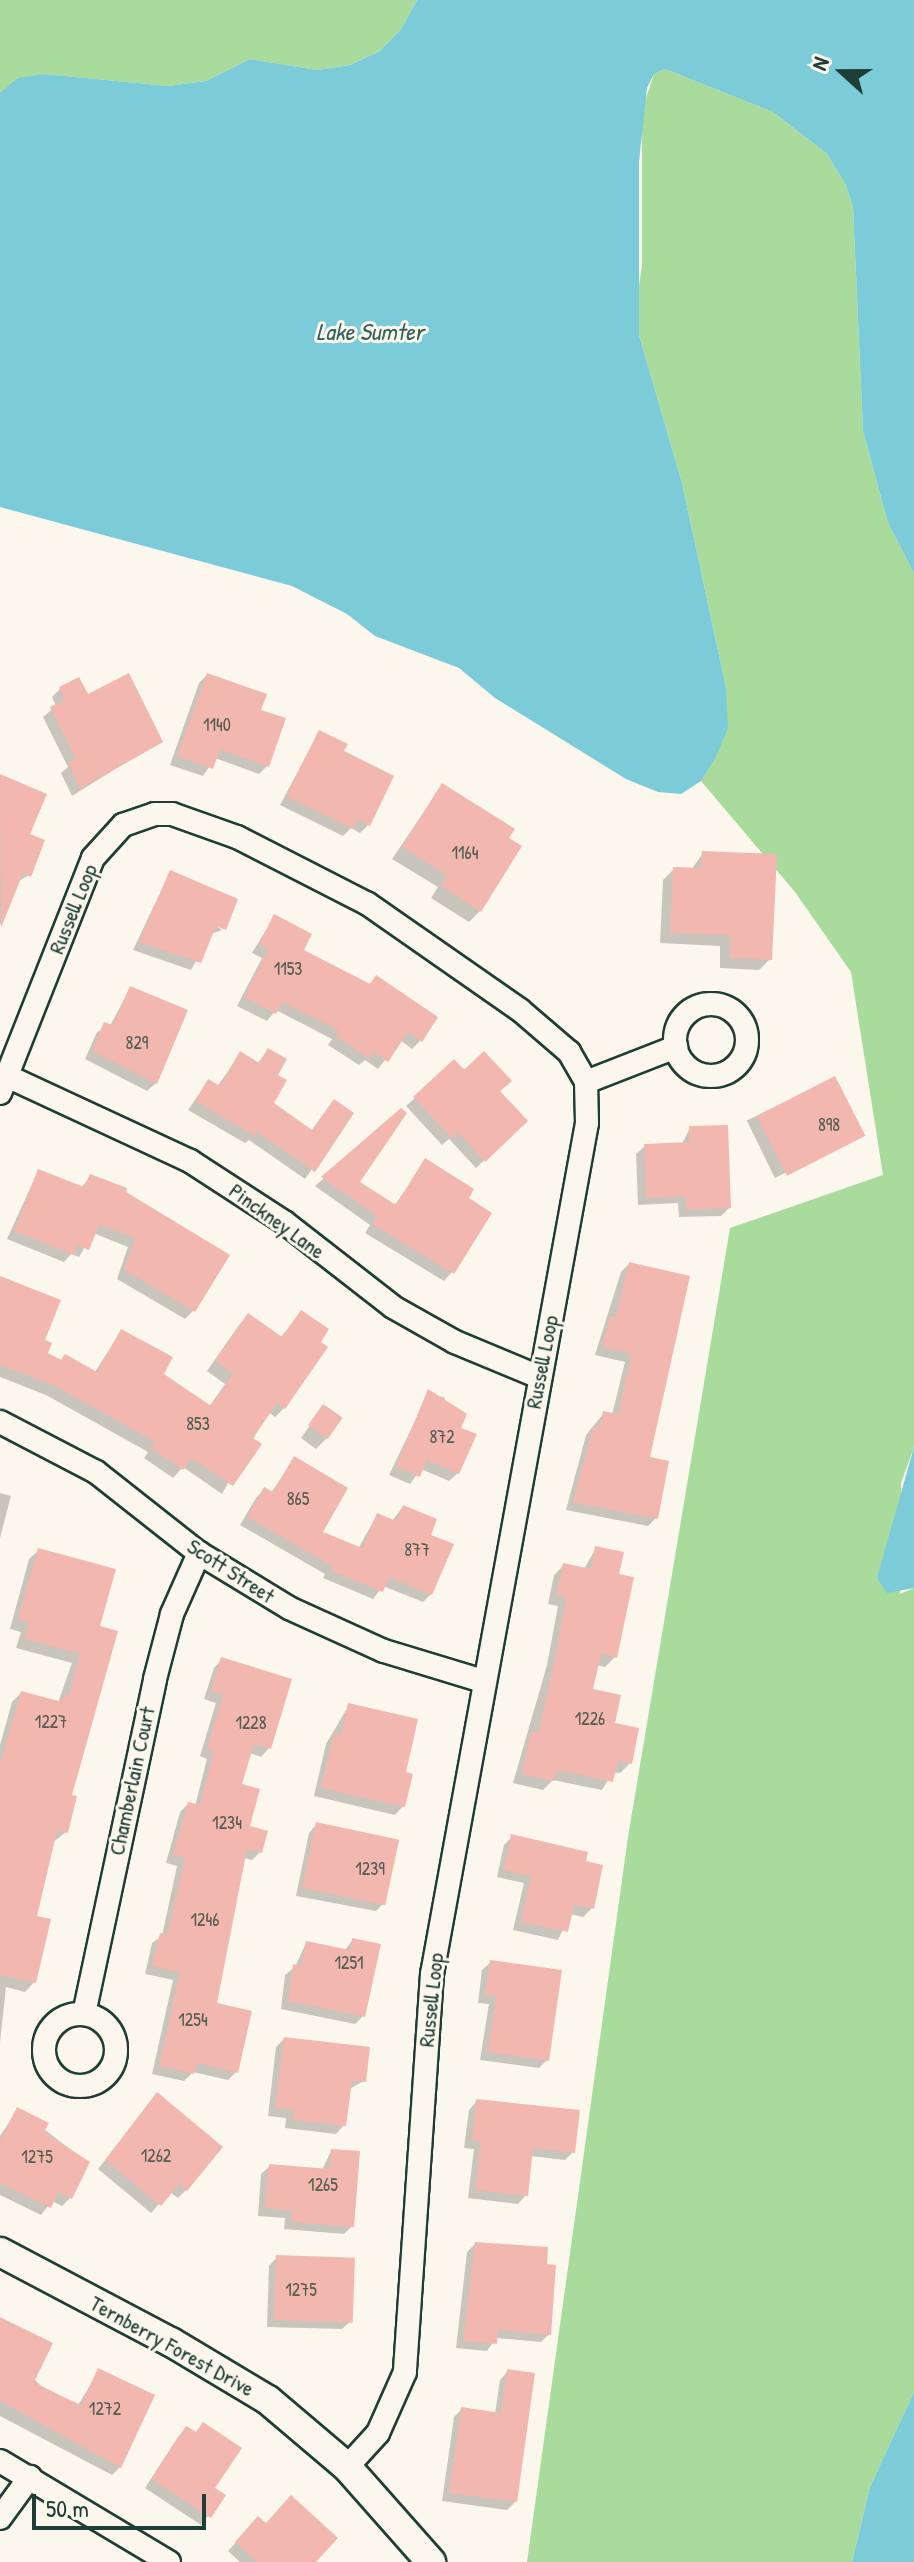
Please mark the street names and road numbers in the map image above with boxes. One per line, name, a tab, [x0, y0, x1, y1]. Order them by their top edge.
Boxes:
street label: Russell Loop	[43, 860, 103, 958]
street label: Pinckney Lane	[224, 1177, 330, 1265]
street label: Russell Loop	[520, 1313, 564, 1411]
street label: Scott Street	[182, 1533, 280, 1609]
street label: Chamberlain Court	[103, 1704, 161, 1858]
street label: Russell Loop	[413, 1952, 449, 2048]
street label: Ternberry Forest Drive	[85, 2290, 259, 2402]

